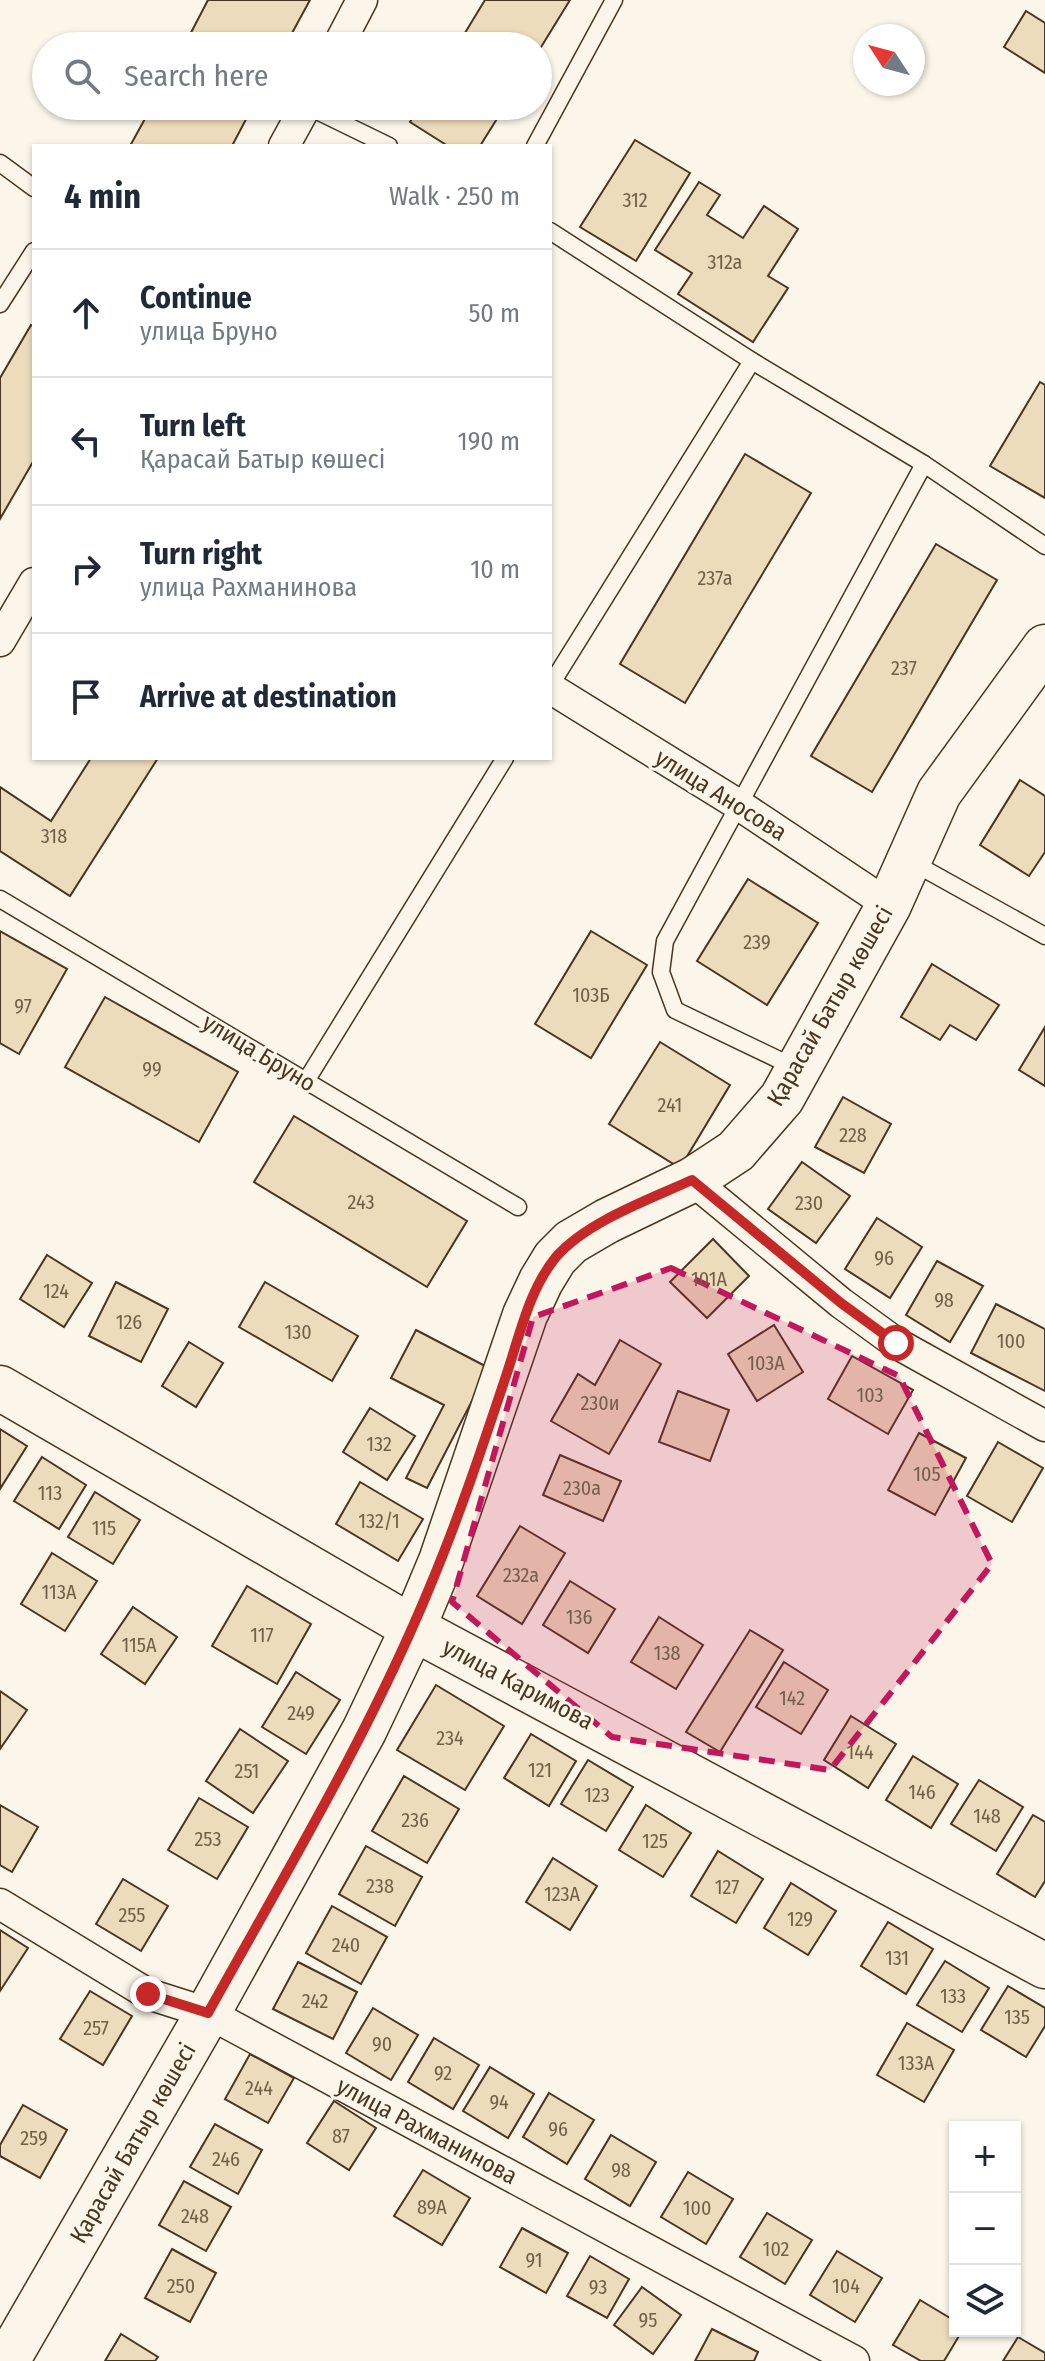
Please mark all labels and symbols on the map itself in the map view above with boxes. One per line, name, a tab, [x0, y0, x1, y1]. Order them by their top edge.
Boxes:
north arrow	[853, 24, 925, 96]
house number: 312	[622, 188, 648, 212]
house number: 312а	[708, 250, 742, 274]
house number: 237а	[698, 566, 733, 590]
house number: 237	[891, 656, 917, 680]
street label: улица Аносова	[650, 743, 792, 847]
house number: 318	[41, 824, 67, 848]
street label: Қарасай Батыр көшесі	[761, 901, 899, 1111]
house number: 239	[743, 930, 771, 954]
house number: 103Б	[572, 983, 610, 1007]
house number: 97	[14, 994, 32, 1018]
street label: улица Бруно	[197, 1008, 321, 1098]
house number: 99	[142, 1057, 162, 1081]
house number: 241	[658, 1093, 682, 1117]
house number: 228	[839, 1123, 867, 1147]
house number: 243	[348, 1190, 374, 1214]
house number: 230	[795, 1191, 823, 1215]
house number: 96	[874, 1246, 894, 1270]
house number: 101А	[691, 1267, 727, 1291]
house number: 124	[43, 1279, 69, 1303]
house number: 98	[934, 1288, 954, 1312]
house number: 126	[116, 1310, 142, 1334]
house number: 130	[284, 1320, 312, 1344]
route start	[878, 1325, 914, 1361]
house number: 100	[997, 1329, 1025, 1353]
house number: 103А	[747, 1351, 785, 1375]
house number: 103	[856, 1383, 884, 1407]
house number: 230и	[581, 1391, 619, 1415]
house number: 132	[366, 1432, 392, 1456]
house number: 105	[913, 1462, 941, 1486]
house number: 230а	[563, 1476, 601, 1500]
house number: 113	[38, 1481, 62, 1505]
house number: 132/1	[358, 1509, 400, 1533]
house number: 115	[92, 1516, 116, 1540]
house number: 232а	[503, 1563, 539, 1587]
house number: 113А	[42, 1580, 77, 1604]
house number: 136	[566, 1605, 592, 1629]
house number: 117	[250, 1623, 274, 1647]
house number: 115А	[121, 1633, 157, 1657]
street label: улица Каримова	[438, 1633, 598, 1735]
house number: 138	[654, 1641, 680, 1665]
house number: 142	[779, 1686, 805, 1710]
house number: 249	[287, 1701, 315, 1725]
house number: 234	[436, 1726, 464, 1750]
house number: 144	[846, 1740, 874, 1764]
house number: 121	[528, 1758, 552, 1782]
house number: 251	[235, 1759, 259, 1783]
house number: 146	[908, 1780, 936, 1804]
house number: 123	[584, 1783, 610, 1807]
house number: 148	[973, 1804, 1001, 1828]
house number: 236	[401, 1808, 429, 1832]
house number: 253	[195, 1827, 221, 1851]
house number: 125	[642, 1829, 668, 1853]
house number: 238	[366, 1874, 394, 1898]
house number: 127	[715, 1875, 739, 1899]
house number: 123А	[544, 1882, 581, 1906]
house number: 255	[118, 1903, 146, 1927]
house number: 129	[787, 1907, 813, 1931]
house number: 240	[332, 1933, 360, 1957]
house number: 131	[885, 1946, 909, 1970]
route end	[130, 1976, 166, 2012]
house number: 133	[940, 1984, 966, 2008]
house number: 242	[302, 1989, 329, 2013]
house number: 135	[1004, 2005, 1030, 2029]
house number: 257	[83, 2016, 109, 2040]
house number: 90	[372, 2032, 392, 2056]
street label: Қарасай Батыр көшесі	[64, 2038, 202, 2248]
house number: 133А	[898, 2051, 935, 2075]
house number: 92	[434, 2061, 452, 2085]
street label: улица Рахманинова	[332, 2072, 522, 2190]
house number: 244	[245, 2076, 273, 2100]
house number: 94	[489, 2090, 509, 2114]
house number: 96	[548, 2117, 568, 2141]
house number: 87	[332, 2124, 350, 2148]
house number: 259	[20, 2126, 48, 2150]
house number: 246	[212, 2147, 240, 2171]
house number: 98	[611, 2158, 631, 2182]
house number: 89А	[417, 2195, 447, 2219]
house number: 100	[683, 2196, 711, 2220]
house number: 248	[181, 2204, 209, 2228]
house number: 102	[763, 2237, 790, 2261]
house number: 91	[525, 2248, 543, 2272]
house number: 250	[167, 2274, 195, 2298]
house number: 104	[832, 2274, 860, 2298]
house number: 93	[589, 2275, 607, 2299]
house number: 95	[639, 2308, 657, 2332]

